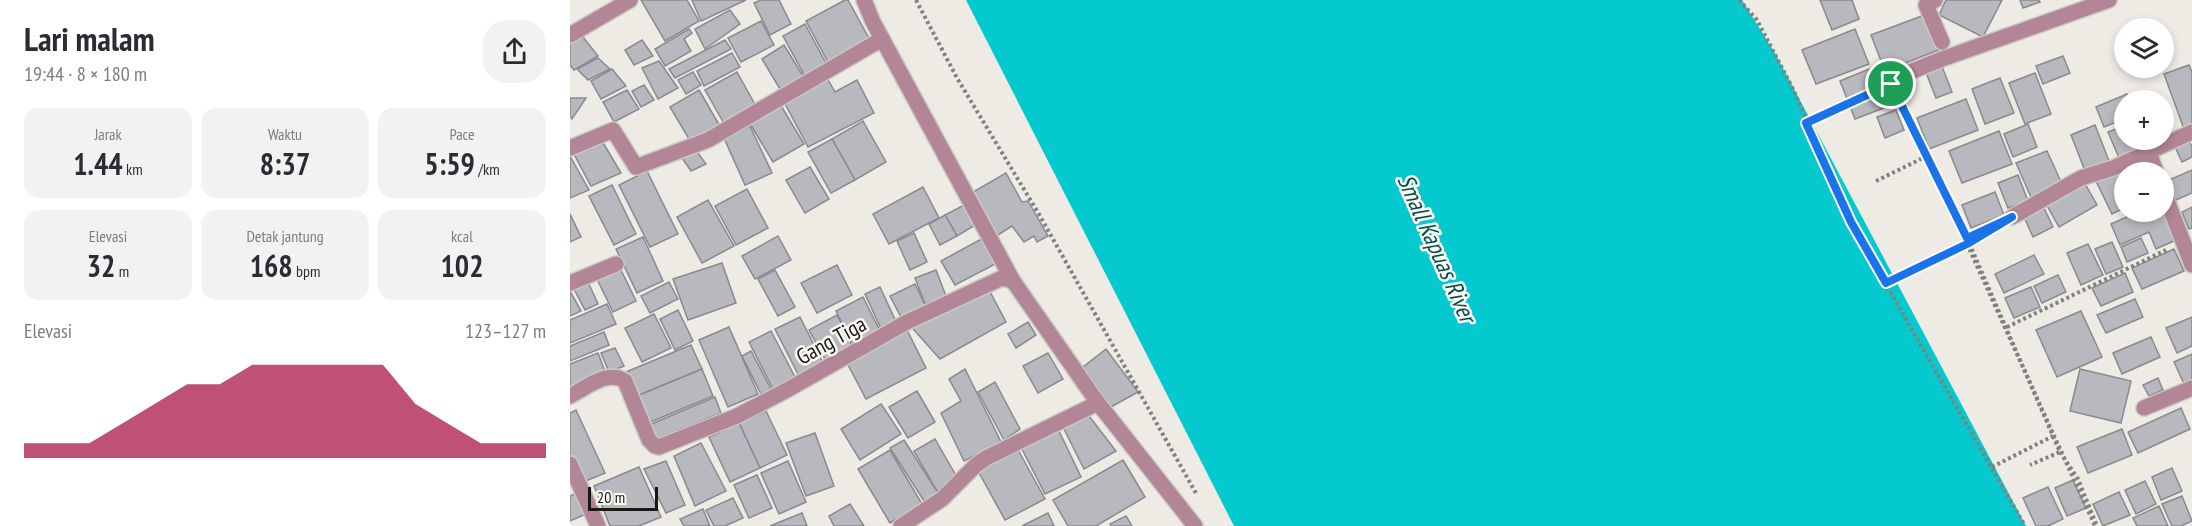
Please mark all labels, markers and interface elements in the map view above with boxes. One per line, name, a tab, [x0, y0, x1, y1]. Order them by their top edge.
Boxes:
text: Lari malam	[24, 17, 155, 60]
map controls	[2114, 18, 2174, 222]
button: layers	[2114, 18, 2174, 78]
button: share	[483, 20, 546, 83]
pin	[1865, 58, 1916, 109]
text: 19:44 · 8 × 180 m	[24, 61, 147, 87]
icon: arrive	[1874, 67, 1907, 100]
button: +	[2114, 90, 2174, 150]
text: Jarak	[94, 124, 122, 144]
text: Waktu	[268, 124, 302, 144]
text: Pace	[449, 124, 475, 144]
text: 1.44	[73, 144, 123, 183]
text: 8:37	[260, 144, 310, 183]
text: 5:59	[424, 144, 475, 183]
text: km	[123, 159, 143, 179]
text: /km	[475, 159, 500, 179]
button: −	[2114, 162, 2174, 222]
water label: Small Kapuas River	[1391, 169, 1485, 330]
text: Elevasi	[89, 226, 127, 246]
text: Detak jantung	[246, 226, 324, 246]
text: kcal	[451, 226, 473, 246]
text: 32	[87, 246, 115, 285]
text: 168	[250, 246, 293, 285]
text: 102	[440, 246, 484, 285]
text: m	[115, 261, 129, 281]
text: bpm	[293, 261, 320, 281]
street label: Gang Tiga	[791, 309, 871, 371]
text: Elevasi	[24, 318, 72, 344]
text: 123–127 m	[465, 318, 546, 344]
scale bar	[588, 484, 658, 512]
text: 20 m	[597, 487, 625, 507]

